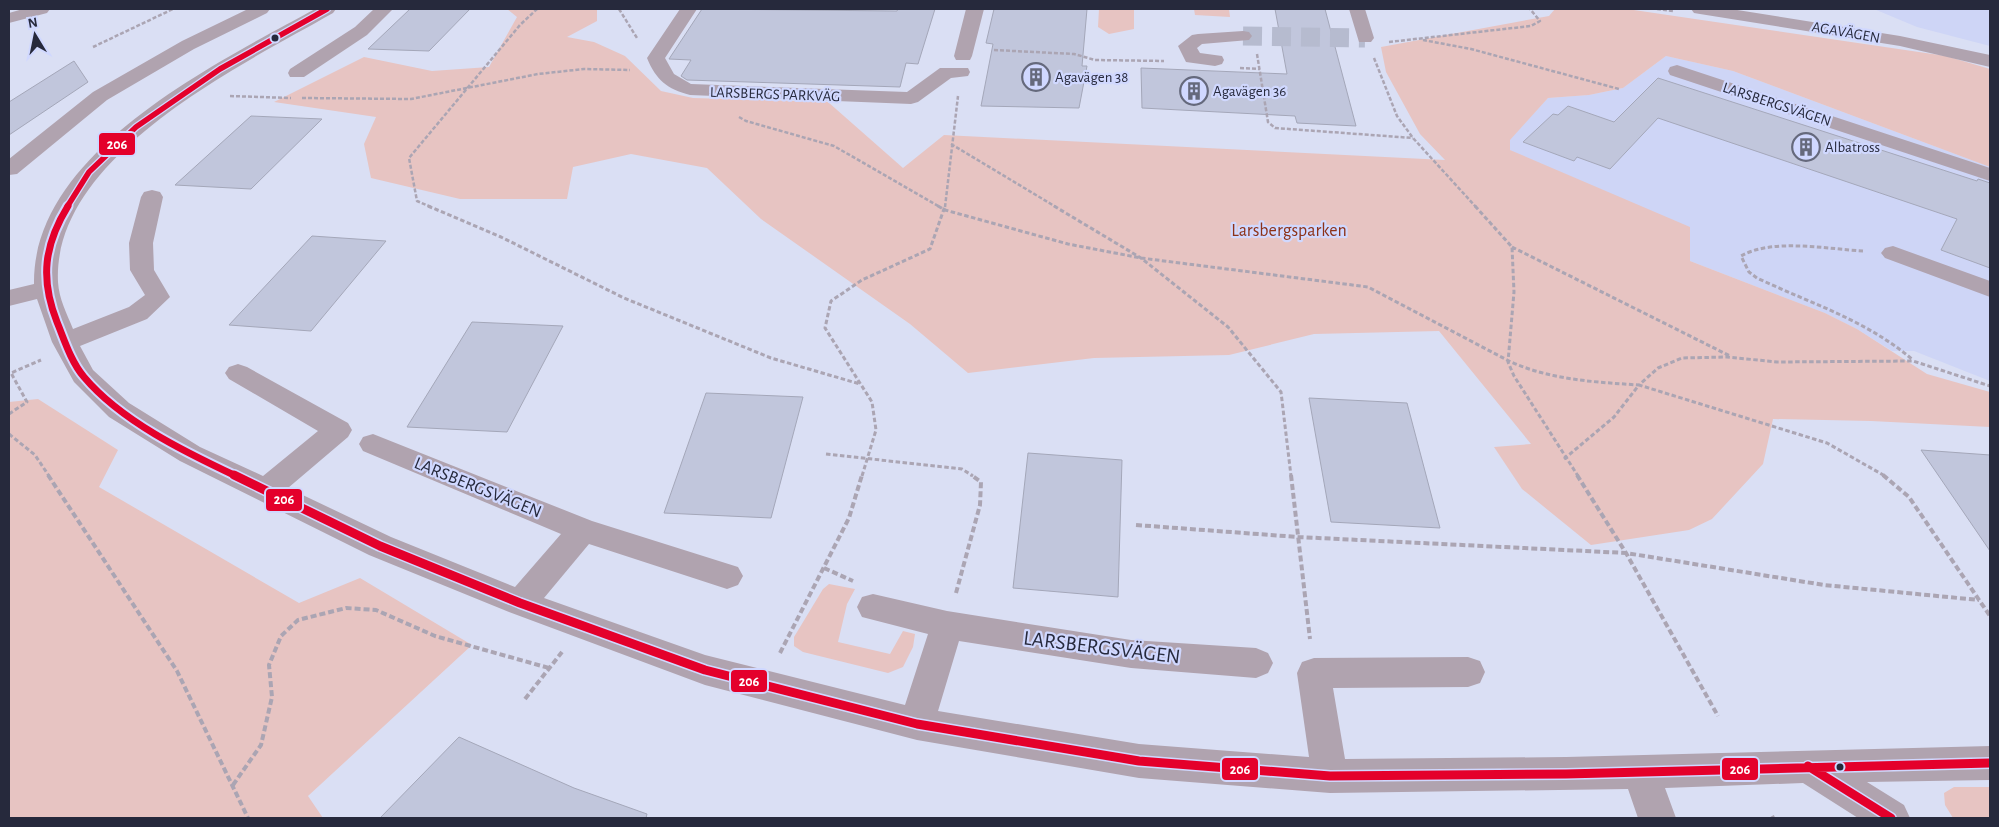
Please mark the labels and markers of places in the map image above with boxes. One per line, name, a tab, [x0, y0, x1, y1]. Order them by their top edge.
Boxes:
unlabelled marker	[270, 33, 280, 43]
building icon: Agavägen 38	[1021, 62, 1051, 92]
place label: Agavägen 38	[1055, 70, 1128, 85]
building icon: Agavägen 36	[1179, 76, 1209, 106]
place label: Agavägen 36	[1213, 84, 1286, 99]
building icon: Albatross	[1791, 132, 1821, 162]
place label: Albatross	[1825, 140, 1880, 155]
unlabelled marker	[1835, 762, 1845, 772]

